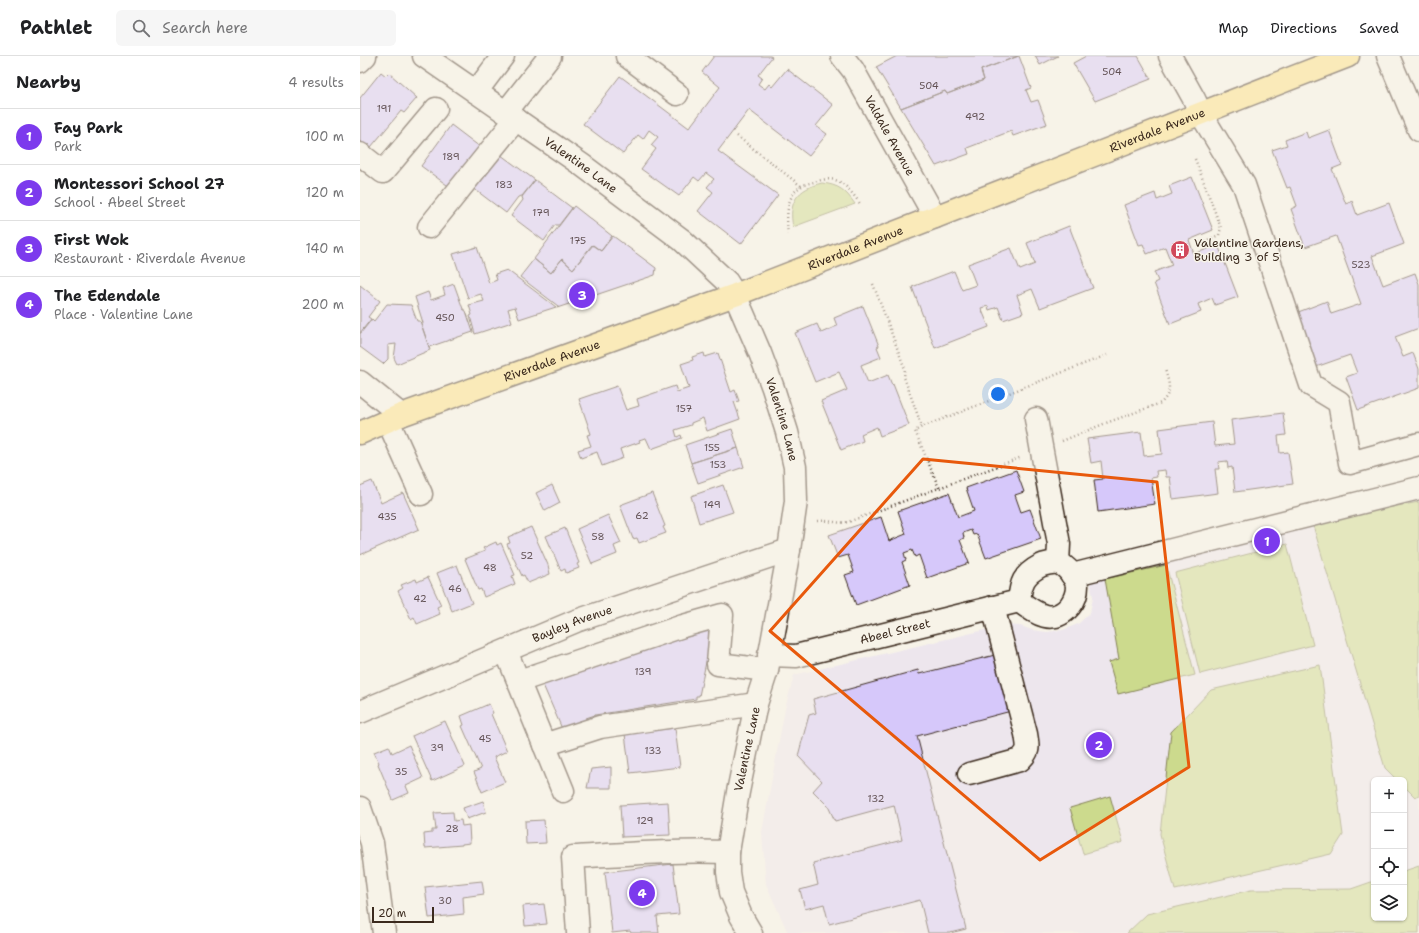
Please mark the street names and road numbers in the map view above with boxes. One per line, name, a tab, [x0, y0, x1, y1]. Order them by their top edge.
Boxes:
street label: Valdale Avenue	[861, 93, 919, 179]
street label: Riverdale Avenue	[1107, 104, 1208, 156]
street label: Valentine Lane	[541, 133, 621, 197]
street label: Riverdale Avenue	[805, 222, 906, 274]
street label: Riverdale Avenue	[501, 336, 602, 385]
street label: Valentine Lane	[762, 375, 801, 463]
street label: Bayley Avenue	[530, 601, 615, 647]
street label: Abeel Street	[858, 615, 932, 648]
street label: Valentine Lane	[730, 705, 764, 793]

